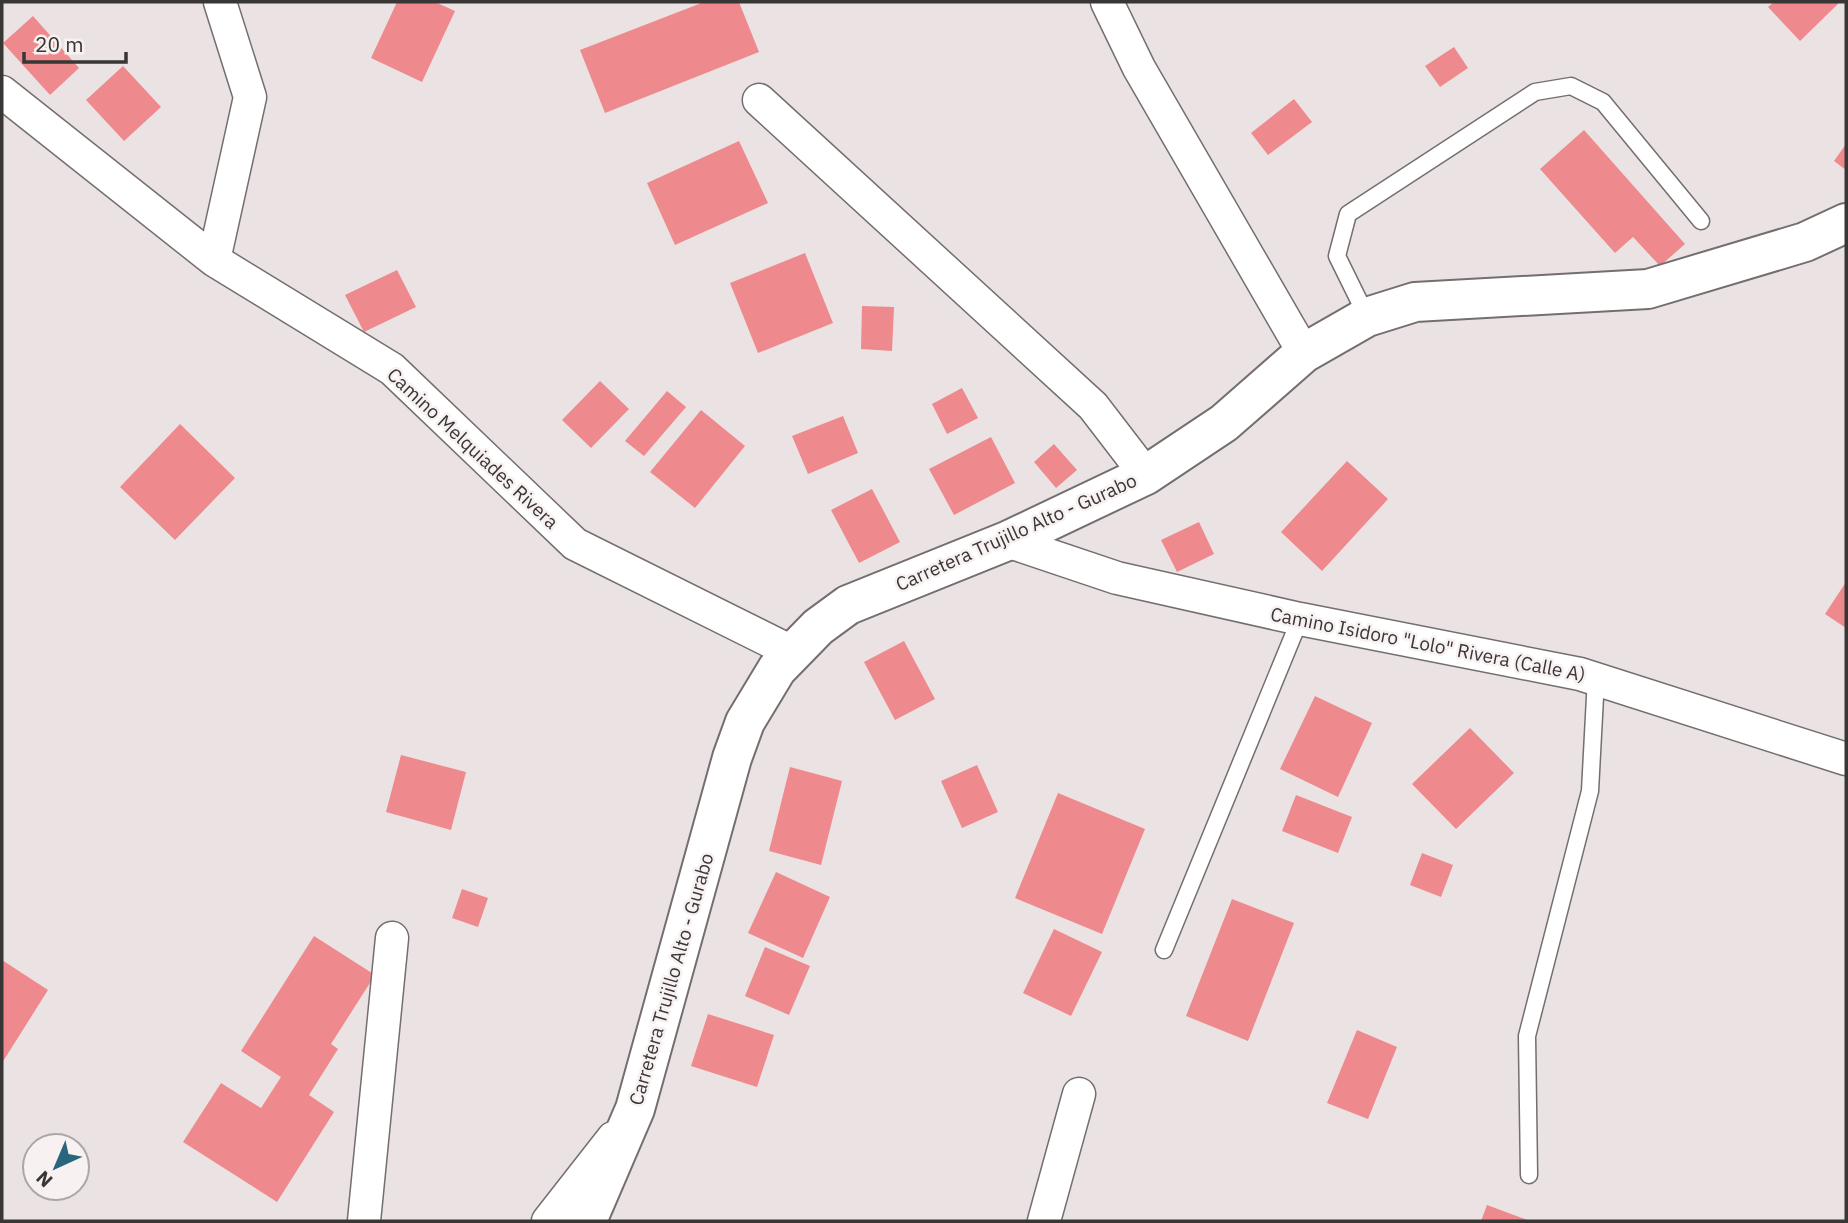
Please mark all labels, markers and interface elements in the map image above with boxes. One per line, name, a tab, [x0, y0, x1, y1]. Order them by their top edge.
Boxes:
scale bar	[24, 21, 126, 65]
text: 20 m	[35, 30, 84, 58]
street label: Camino Melquiades Rivera	[382, 362, 564, 534]
street label: Carretera Trujillo Alto - Gurabo	[892, 468, 1140, 596]
street label: Camino Isidoro "Lolo" Rivera (Calle A)	[1268, 602, 1588, 686]
street label: Carretera Trujillo Alto - Gurabo	[623, 850, 719, 1108]
north arrow	[21, 1132, 91, 1202]
text: N	[31, 1166, 57, 1193]

